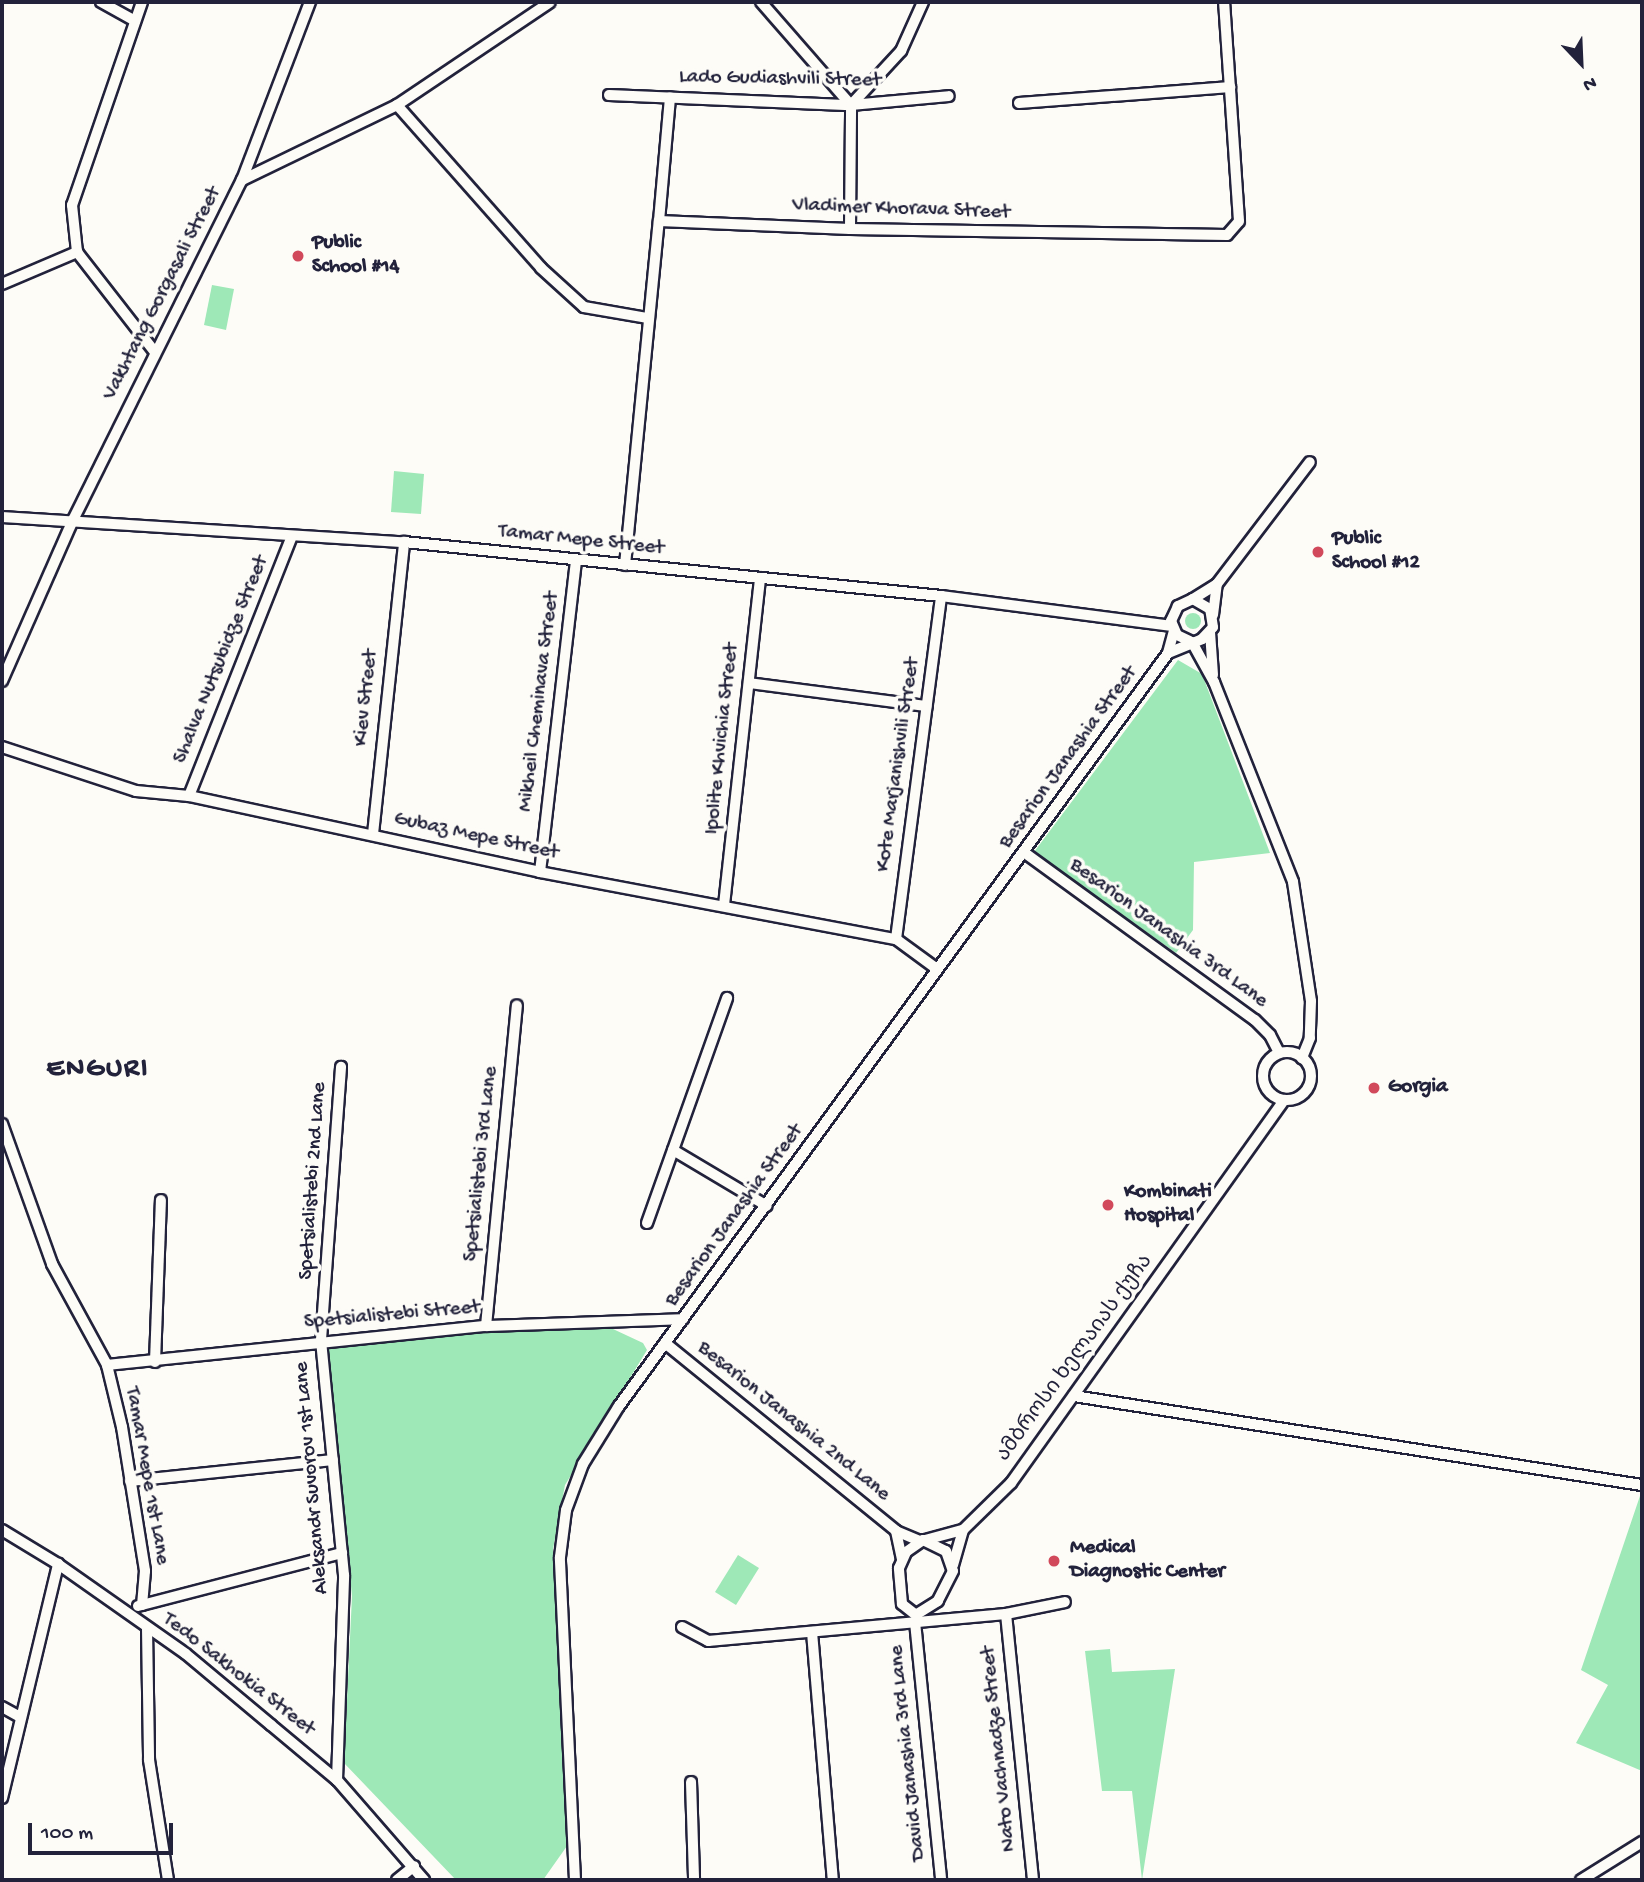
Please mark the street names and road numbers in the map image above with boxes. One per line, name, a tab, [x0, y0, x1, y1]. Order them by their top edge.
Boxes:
street label: Lado Gudiashvili Street	[679, 66, 881, 94]
street label: Vakhtang Gorgasali Street	[98, 183, 228, 405]
street label: Vladimer Khorava Street	[792, 194, 1010, 226]
street label: Tamar Mepe Street	[497, 520, 665, 562]
street label: Shalva Nutsubidze Street	[169, 552, 275, 768]
street label: Mikheil Cheminava Street	[514, 591, 566, 813]
street label: Ipolite Khvichia Street	[700, 642, 746, 836]
street label: Kiev Street	[349, 648, 385, 748]
street label: Kote Marjanishvili Street	[872, 656, 926, 874]
street label: Besarion Janashia Street	[994, 662, 1144, 854]
street label: Gubaz Mepe Street	[391, 807, 561, 867]
street label: Besarion Janashia 3rd Lane	[1064, 854, 1272, 1014]
street label: Spetsialistebi 3rd Lane	[459, 1065, 505, 1263]
street label: Spetsialistebi 2nd Lane	[295, 1081, 333, 1281]
street label: Besarion Janashia Street	[660, 1120, 810, 1312]
street label: ამბროსი ხელაიას ქუჩა	[992, 1250, 1160, 1468]
street label: Spetsialistebi Street	[303, 1296, 481, 1336]
street label: Besarion Janashia 2nd Lane	[691, 1336, 895, 1508]
street label: Aleksandr Suvorov 1st Lane	[290, 1361, 336, 1595]
street label: Tamar Mepe 1st Lane	[118, 1385, 174, 1567]
street label: Tedo Sakhokia Street	[157, 1608, 319, 1742]
street label: David Janashia 3rd Lane	[885, 1644, 933, 1862]
street label: Nato Vachnadze Street	[977, 1645, 1023, 1853]

